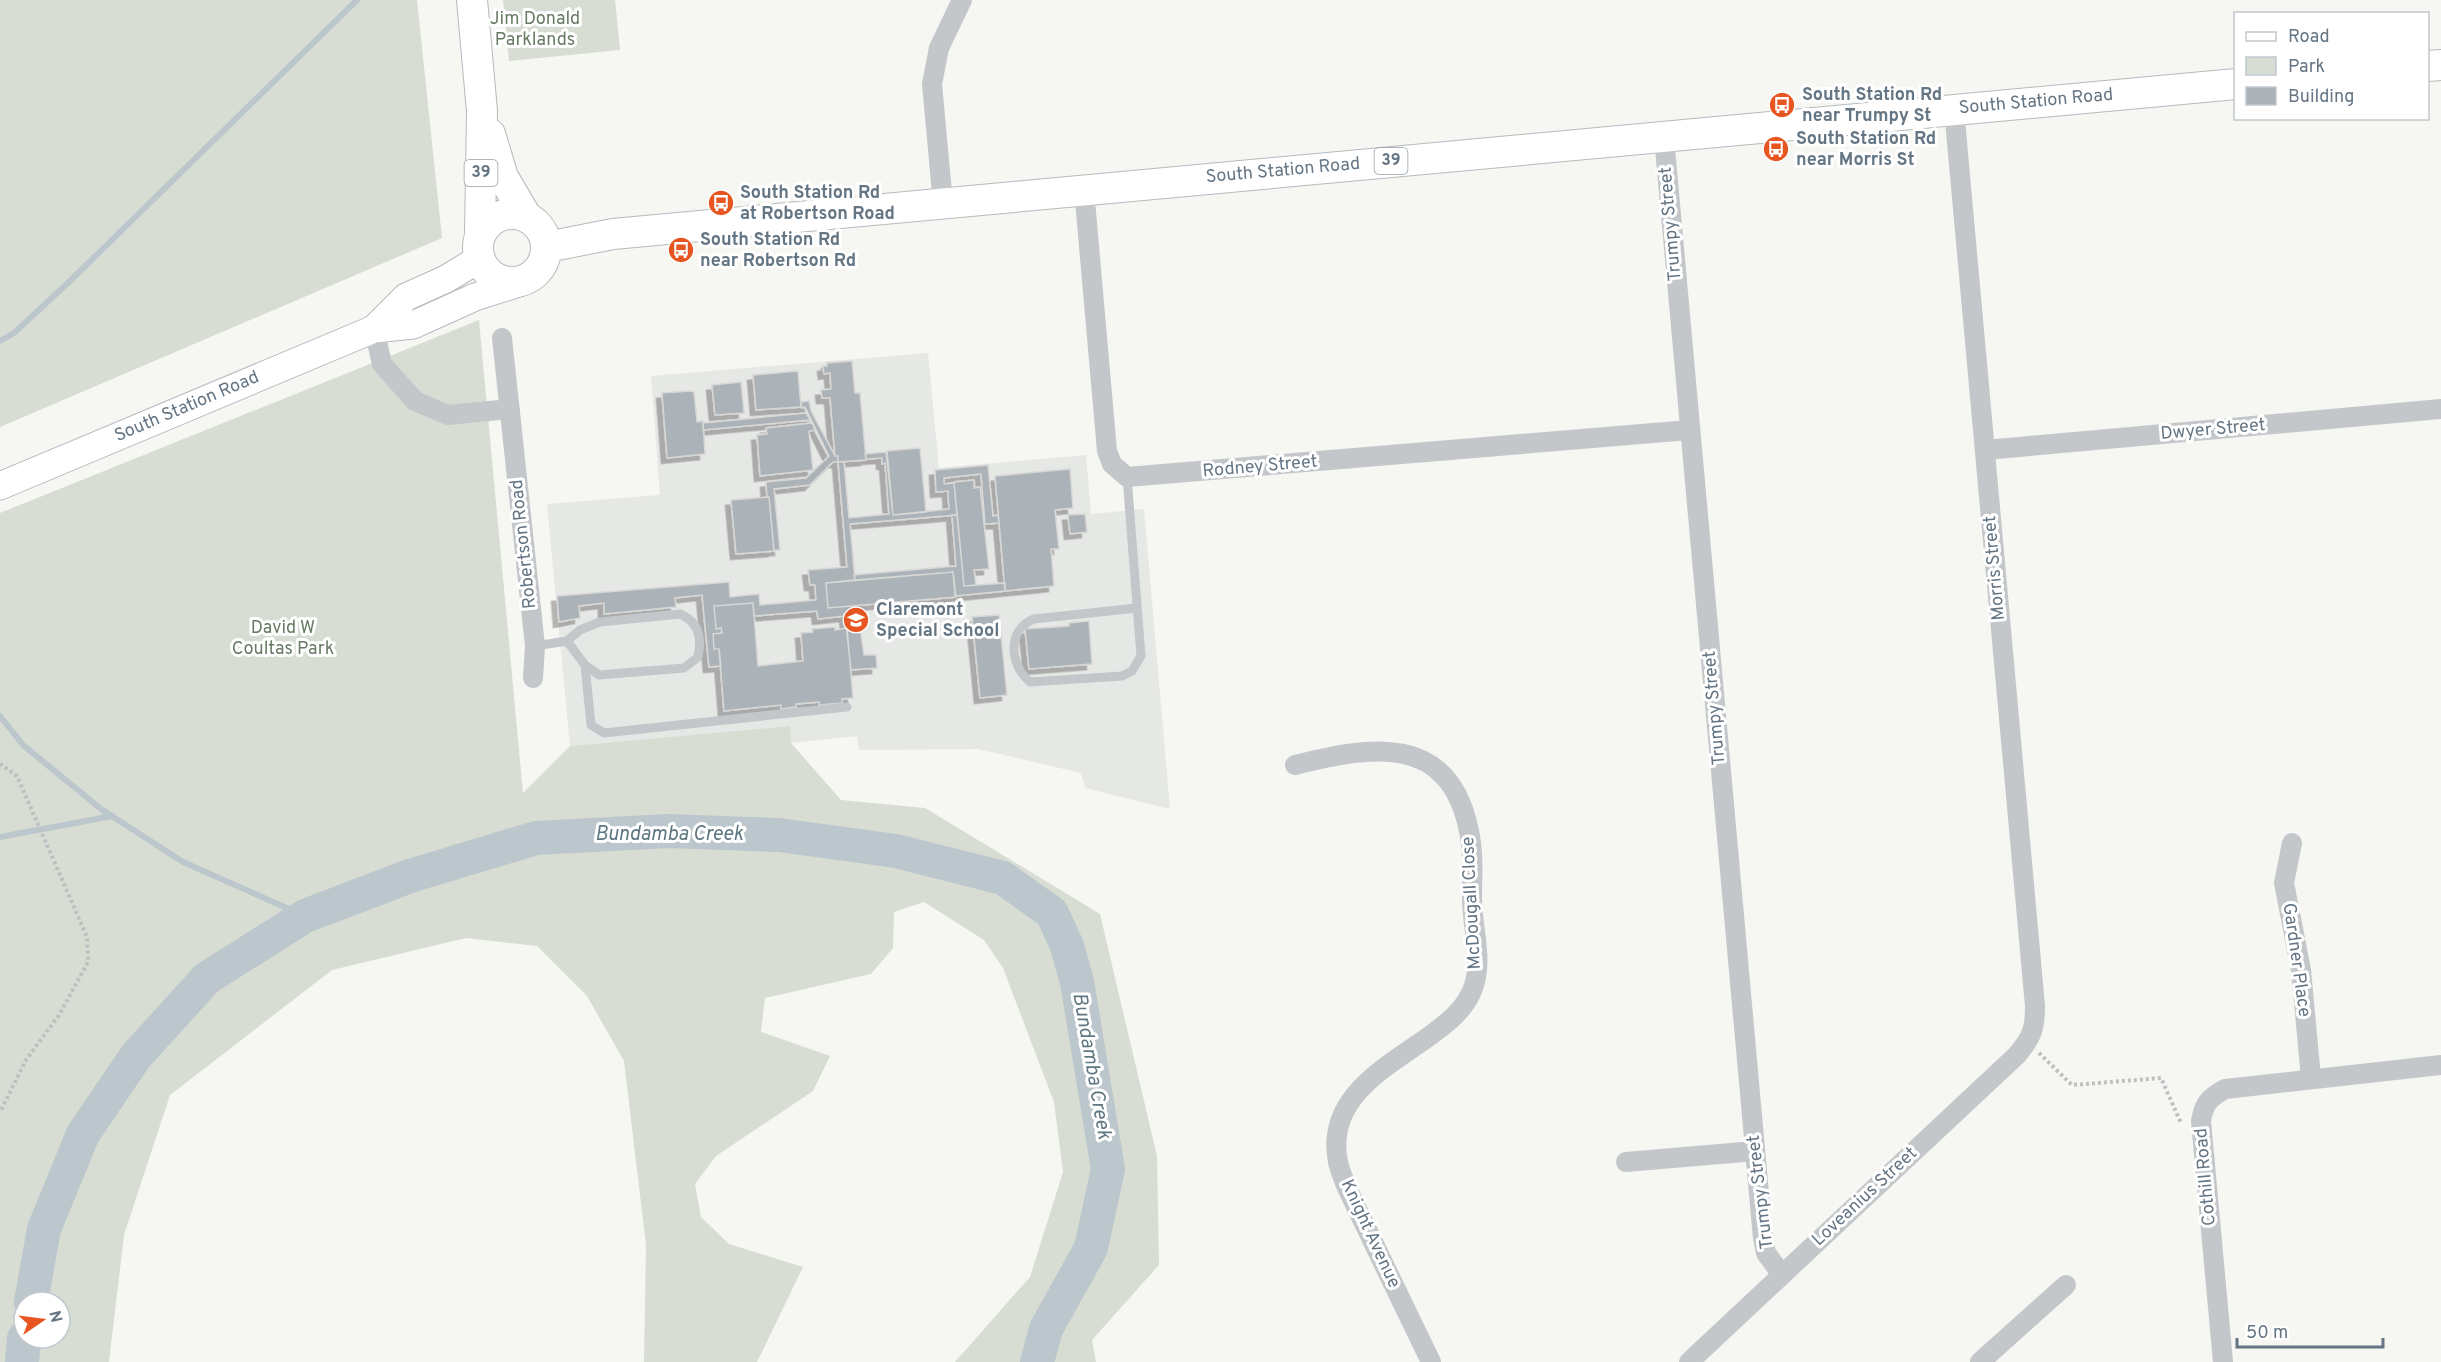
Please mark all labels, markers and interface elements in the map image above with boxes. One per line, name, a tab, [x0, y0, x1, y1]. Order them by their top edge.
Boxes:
park label: Jim Donald Parklands	[490, 8, 580, 52]
legend	[2234, 12, 2429, 120]
text: Road	[2288, 26, 2330, 49]
text: Park	[2288, 56, 2325, 79]
place label: South Station Rd near Trumpy St	[1802, 84, 1942, 128]
street label: South Station Road	[1958, 84, 2114, 120]
text: Building	[2288, 86, 2354, 109]
bus stop icon: South Station Rd near Trumpy St	[1767, 90, 1797, 120]
place label: South Station Rd near Morris St	[1796, 128, 1936, 172]
bus stop icon: South Station Rd near Morris St	[1761, 134, 1791, 164]
road number: 39	[1374, 148, 1408, 174]
street label: South Station Road	[1205, 153, 1361, 189]
road number: 39	[464, 160, 498, 186]
street label: Trumpy Street	[1655, 166, 1687, 282]
place label: South Station Rd at Robertson Road	[740, 182, 895, 226]
bus stop icon: South Station Rd at Robertson Road	[706, 188, 736, 218]
place label: South Station Rd near Robertson Rd	[700, 229, 856, 273]
bus stop icon: South Station Rd near Robertson Rd	[666, 235, 696, 265]
street label: South Station Road	[111, 366, 263, 448]
street label: Dwyer Street	[2160, 414, 2266, 446]
street label: Rodney Street	[1202, 451, 1318, 483]
street label: Robertson Road	[506, 478, 542, 610]
street label: Morris Street	[1979, 515, 2011, 621]
place label: Claremont Special School	[876, 599, 999, 643]
school or university icon: Claremont Special School	[841, 605, 871, 635]
park label: David W Coultas Park	[232, 617, 334, 661]
street label: Trumpy Street	[1699, 650, 1731, 766]
water label: Bundamba Creek	[595, 822, 744, 848]
street label: McDougall Close	[1457, 836, 1487, 970]
street label: Gardner Place	[2277, 902, 2315, 1018]
water label: Bundamba Creek	[1065, 991, 1117, 1142]
street label: Cothill Road	[2190, 1127, 2222, 1227]
street label: Trumpy Street	[1743, 1134, 1779, 1250]
street label: Loveanius Street	[1808, 1142, 1922, 1252]
street label: Knight Avenue	[1335, 1176, 1405, 1292]
north arrow	[12, 1290, 72, 1350]
text: N	[44, 1309, 66, 1325]
scale bar	[2237, 1311, 2382, 1349]
text: 50 m	[2246, 1322, 2288, 1345]

